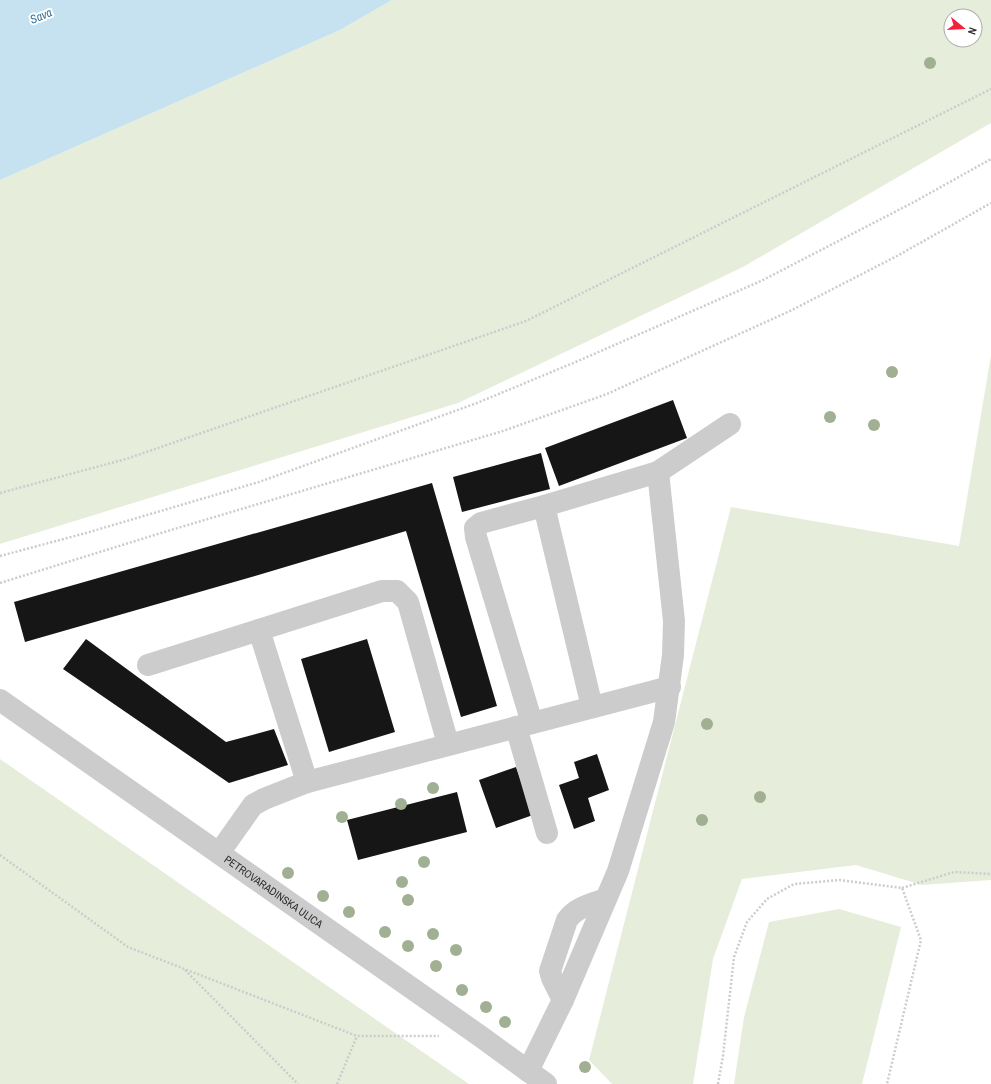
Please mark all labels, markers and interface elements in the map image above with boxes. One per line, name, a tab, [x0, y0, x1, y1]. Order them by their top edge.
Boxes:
water label: Sava	[28, 4, 55, 28]
north arrow	[943, 8, 983, 48]
text: N	[965, 26, 980, 36]
street label: PETROVARADINSKA ULICA	[222, 852, 326, 931]

